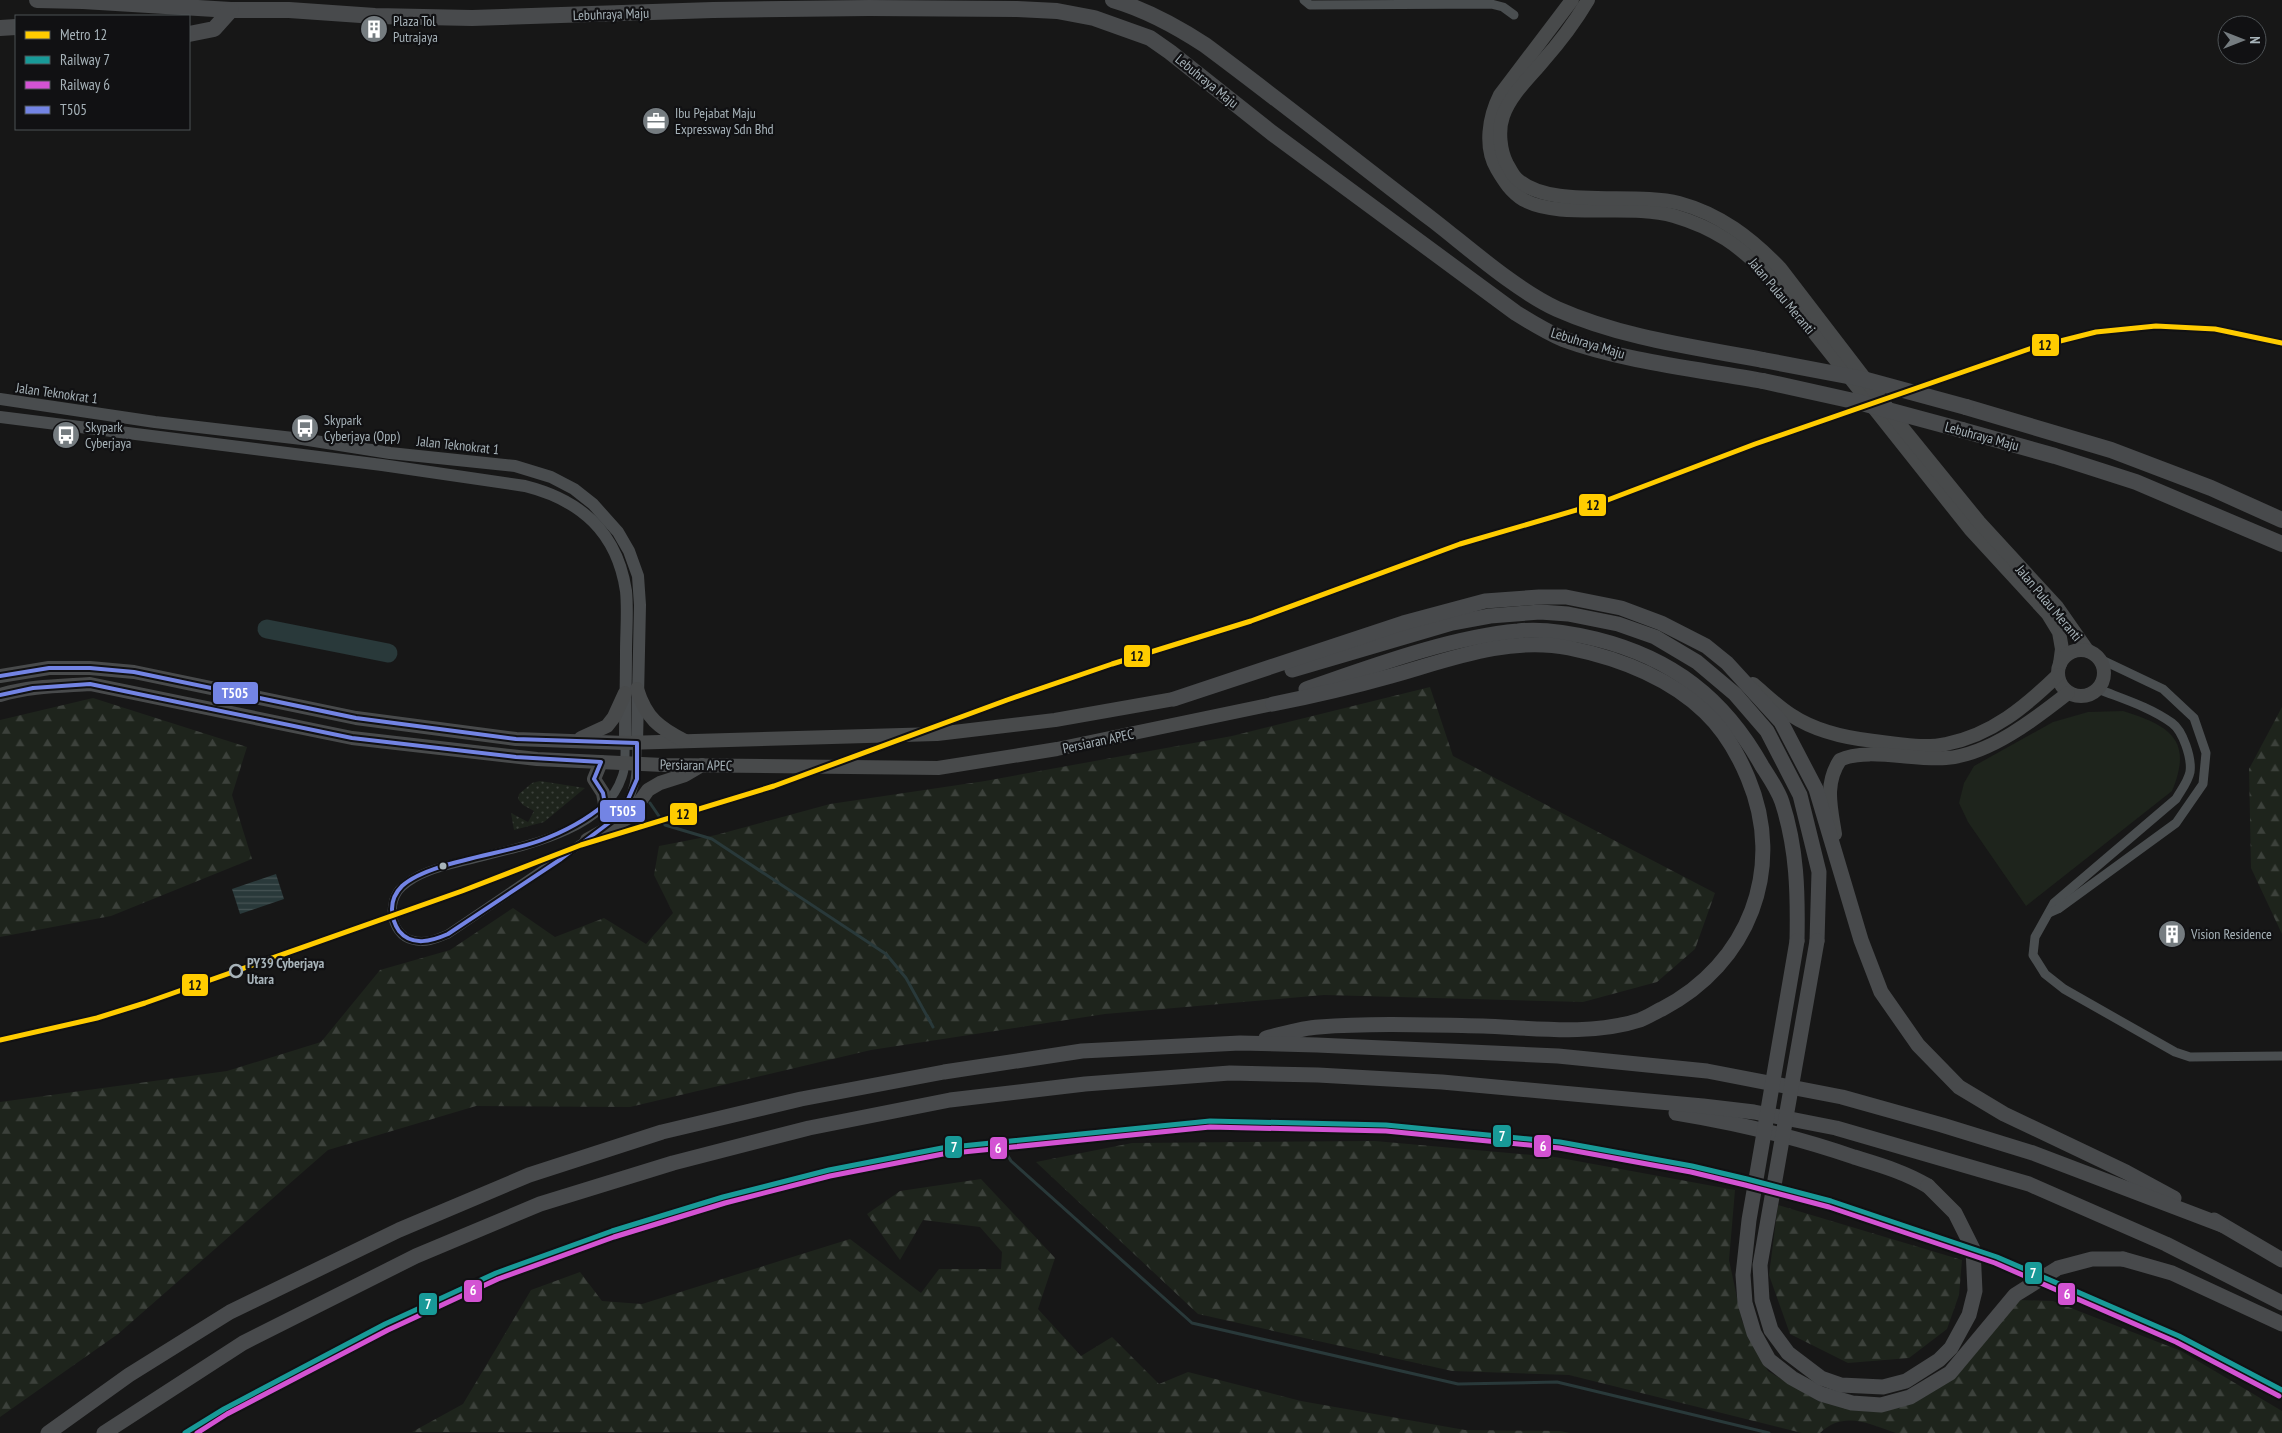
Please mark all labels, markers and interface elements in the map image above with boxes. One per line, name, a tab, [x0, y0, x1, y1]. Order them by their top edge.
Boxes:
street label: Lebuhraya Maju	[573, 4, 649, 24]
place label: Plaza Tol Putrajaya	[393, 12, 438, 46]
building icon: Plaza Tol Putrajaya	[359, 14, 389, 44]
legend	[15, 15, 190, 130]
north arrow	[2217, 15, 2267, 65]
text: Metro 12	[60, 25, 107, 44]
text: N	[2246, 36, 2264, 44]
text: Railway 7	[60, 50, 110, 69]
street label: Lebuhraya Maju	[1172, 50, 1242, 112]
text: Railway 6	[60, 75, 110, 94]
text: T505	[60, 100, 87, 119]
place label: Ibu Pejabat Maju Expressway Sdn Bhd	[675, 104, 774, 138]
office icon: Ibu Pejabat Maju Expressway Sdn Bhd	[641, 106, 671, 136]
street label: Jalan Pulau Meranti	[1744, 253, 1819, 338]
street label: Lebuhraya Maju	[1549, 323, 1627, 363]
line badge: 12	[2031, 333, 2060, 357]
text: 12	[2038, 336, 2052, 354]
street label: Jalan Teknokrat 1	[14, 378, 99, 408]
place label: Skypark Cyberjaya (Opp)	[324, 411, 400, 445]
bus stop icon: Skypark Cyberjaya (Opp)	[290, 413, 320, 443]
street label: Lebuhraya Maju	[1943, 417, 2021, 455]
place label: Skypark Cyberjaya	[85, 418, 131, 452]
bus stop icon: Skypark Cyberjaya	[51, 420, 81, 450]
street label: Jalan Teknokrat 1	[415, 432, 500, 458]
line badge: 12	[1578, 493, 1607, 517]
text: 12	[1586, 496, 1600, 514]
street label: Jalan Pulau Meranti	[2011, 560, 2086, 645]
line badge: 12	[1123, 644, 1151, 668]
text: 12	[1130, 647, 1144, 665]
line badge: T505	[212, 681, 259, 705]
text: T505	[222, 684, 248, 702]
street label: Persiaran APEC	[1061, 725, 1136, 757]
street label: Persiaran APEC	[660, 755, 733, 775]
line badge: T505	[599, 799, 646, 823]
text: T505	[610, 802, 636, 820]
line badge: 12	[669, 802, 698, 826]
text: 12	[676, 805, 690, 823]
unlabelled marker	[438, 861, 448, 871]
building icon: Vision Residence	[2157, 919, 2187, 949]
place label: Vision Residence	[2190, 925, 2272, 943]
place label: PY39 Cyberjaya Utara	[247, 954, 325, 988]
marker: PY39 Cyberjaya Utara	[229, 964, 243, 978]
line badge: 12	[181, 973, 209, 997]
text: 12	[188, 976, 202, 994]
line badge: 7	[1492, 1124, 1512, 1148]
text: 7	[1499, 1127, 1506, 1145]
line badge: 6	[1533, 1134, 1552, 1158]
line badge: 7	[944, 1135, 963, 1159]
line badge: 6	[989, 1136, 1008, 1160]
text: 6	[1540, 1137, 1547, 1155]
text: 7	[951, 1138, 958, 1156]
text: 6	[995, 1139, 1002, 1157]
line badge: 7	[2024, 1261, 2043, 1285]
text: 7	[2030, 1264, 2037, 1282]
line badge: 6	[463, 1279, 483, 1303]
text: 6	[470, 1281, 477, 1299]
line badge: 6	[2057, 1282, 2076, 1306]
text: 6	[2064, 1285, 2071, 1303]
line badge: 7	[418, 1292, 438, 1316]
text: 7	[425, 1295, 432, 1313]

